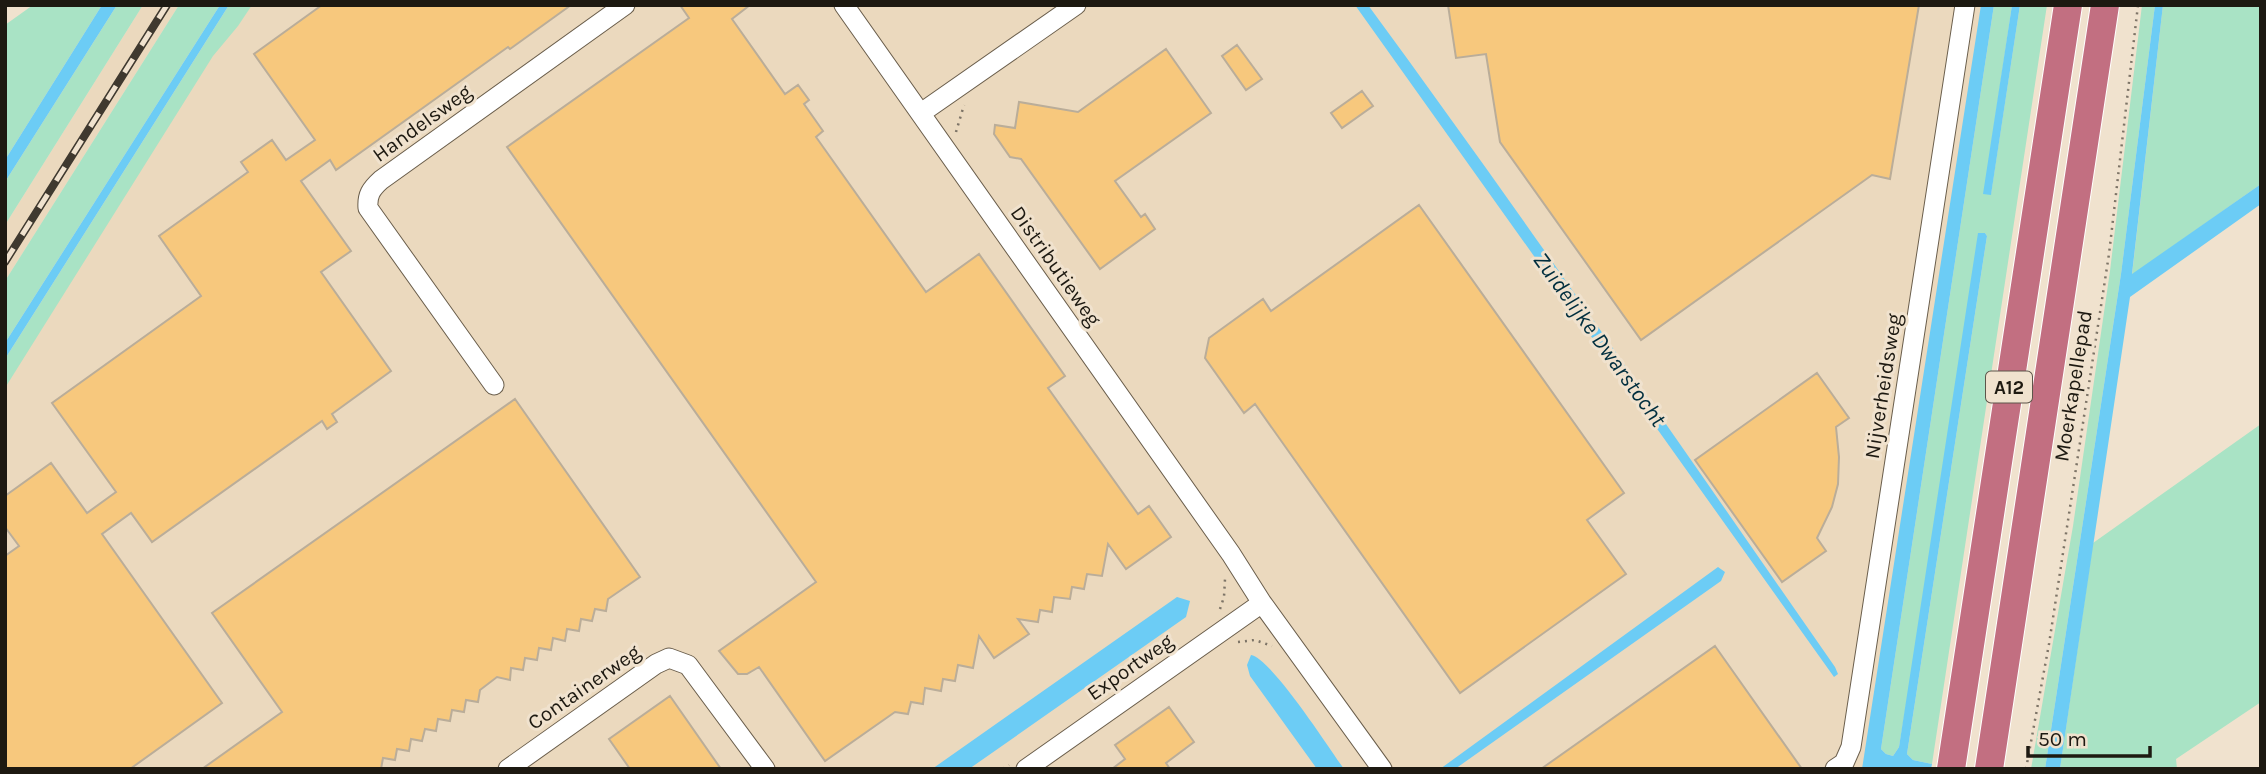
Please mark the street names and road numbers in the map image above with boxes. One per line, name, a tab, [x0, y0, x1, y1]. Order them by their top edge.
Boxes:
street label: Handelsweg	[368, 79, 476, 167]
street label: Distributieweg	[1006, 201, 1106, 331]
street label: Moerkapellepad	[2049, 309, 2097, 463]
street label: Nijverheidsweg	[1860, 311, 1906, 461]
road number: A12	[1986, 372, 2032, 402]
street label: Exportweg	[1082, 629, 1178, 705]
street label: Containerweg	[523, 639, 645, 735]

